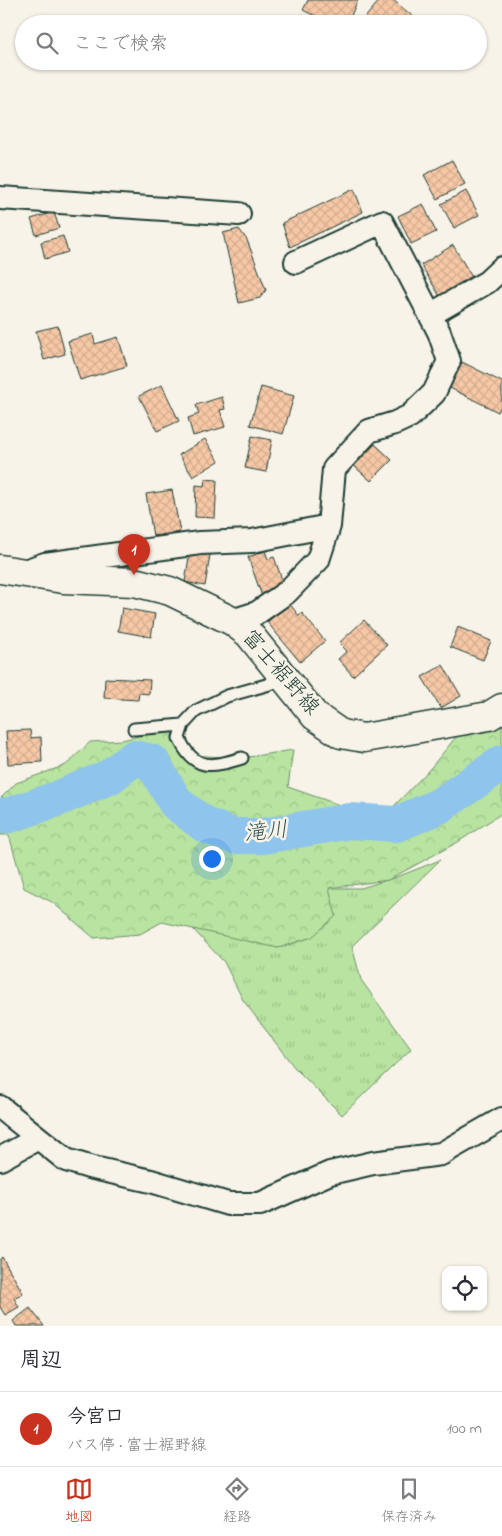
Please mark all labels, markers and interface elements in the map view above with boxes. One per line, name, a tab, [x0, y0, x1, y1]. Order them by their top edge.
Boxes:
search box	[15, 15, 487, 70]
icon: search	[33, 29, 61, 57]
text: ここで検索	[73, 31, 168, 58]
pin: 1	[118, 534, 150, 575]
street label: 富士裾野線	[234, 624, 326, 722]
water label: 滝川	[242, 815, 290, 851]
your location	[199, 846, 225, 872]
map controls	[442, 1266, 487, 1311]
button: locate	[442, 1266, 487, 1311]
text: 周辺	[20, 1346, 62, 1376]
text: 今宮口	[67, 1404, 124, 1431]
text: 1	[33, 1417, 39, 1441]
text: 100 m	[447, 1417, 482, 1441]
text: バス停 · 富士裾野線	[67, 1434, 206, 1458]
tab: 地図	[65, 1475, 93, 1528]
tab: 経路	[223, 1475, 251, 1528]
tab: 保存済み	[381, 1475, 437, 1528]

